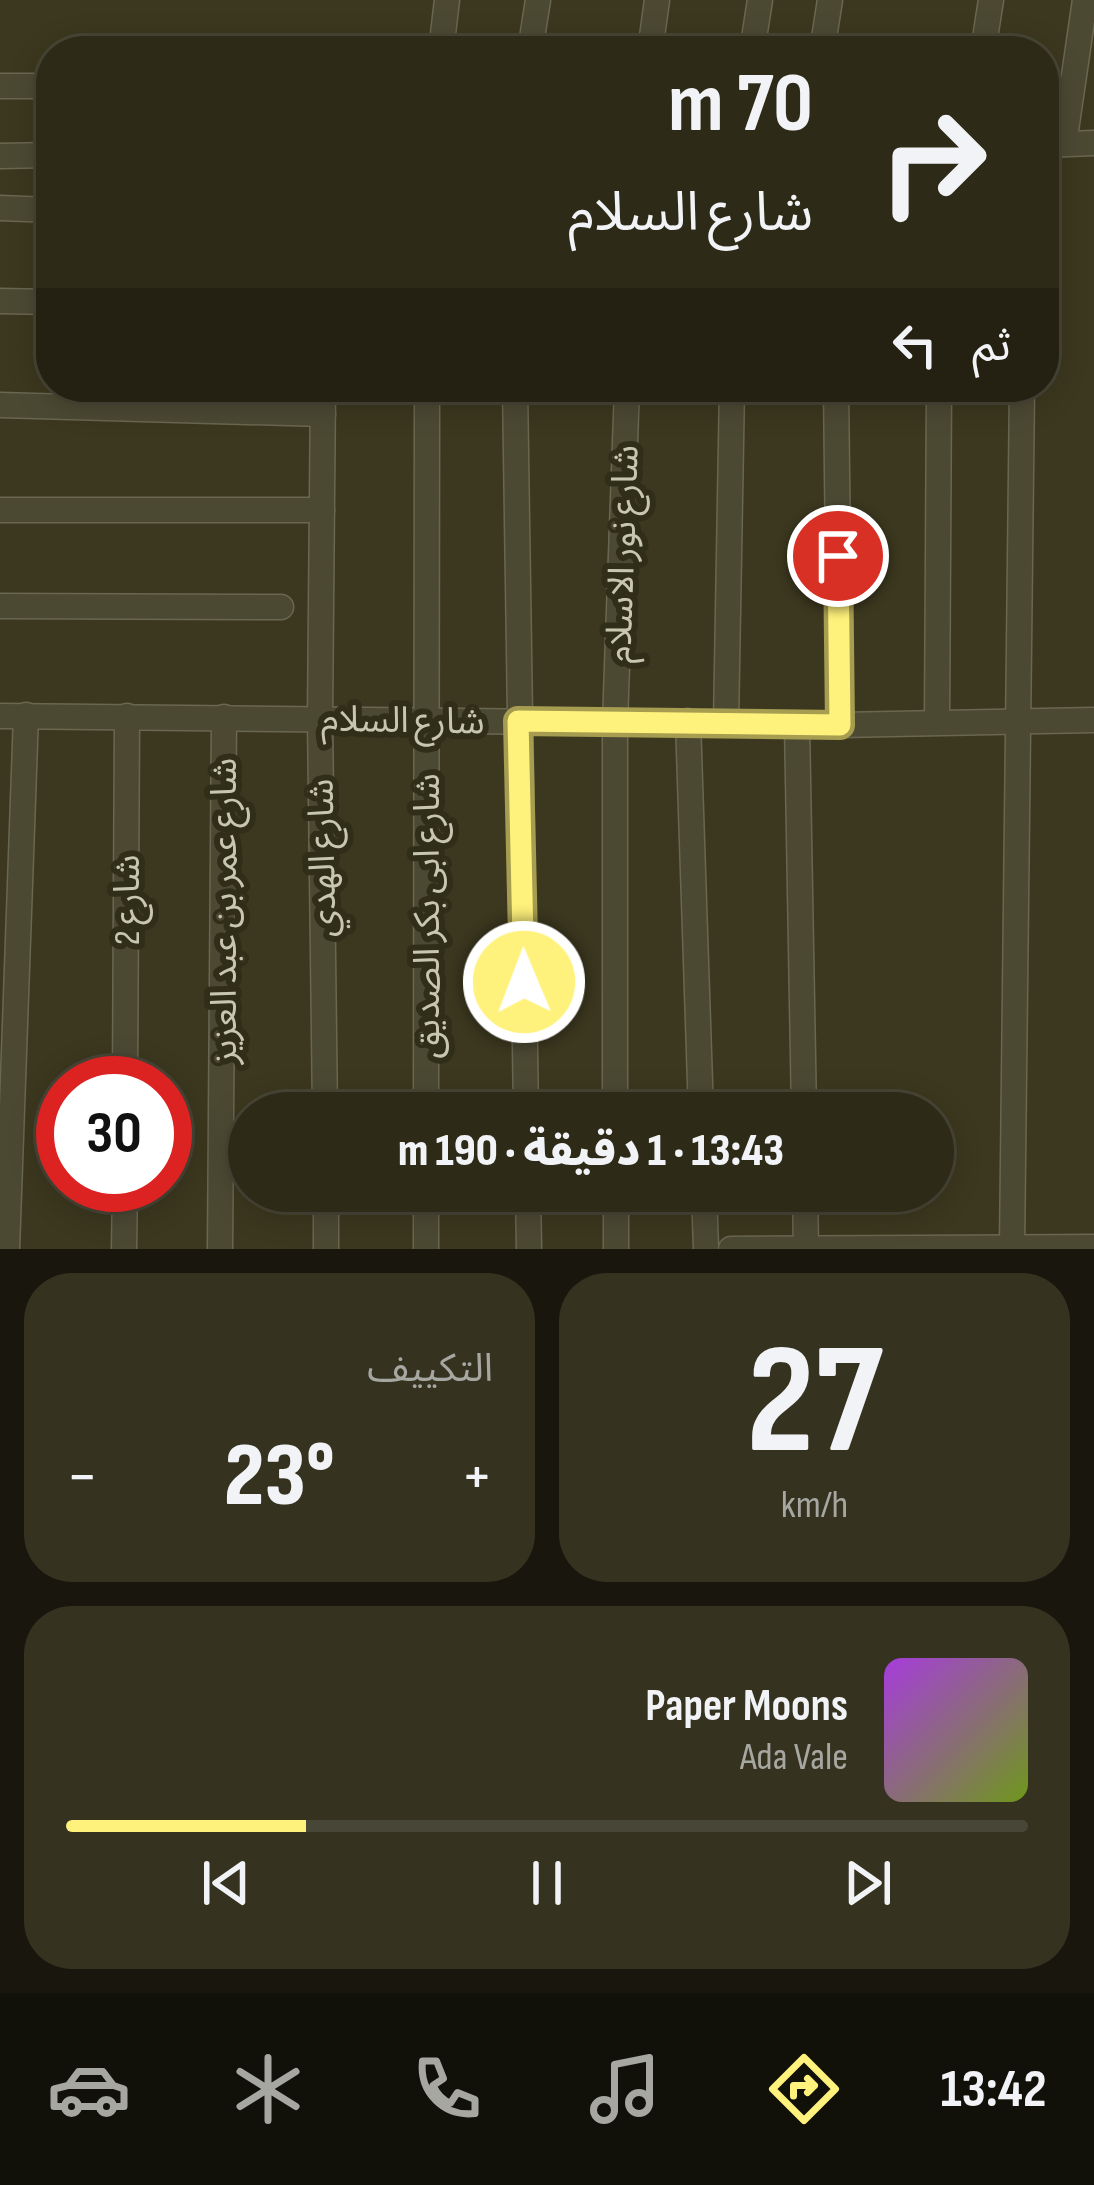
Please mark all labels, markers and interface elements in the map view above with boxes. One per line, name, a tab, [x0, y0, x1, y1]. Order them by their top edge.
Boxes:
text: 70 m	[668, 54, 813, 155]
icon: right	[855, 84, 1011, 240]
text: شارع السلام	[568, 181, 813, 246]
icon: left	[882, 312, 948, 378]
text: ثم	[972, 319, 1011, 374]
street label: شارع نور الاسلام	[598, 444, 653, 664]
pin	[787, 505, 889, 607]
icon: arrive	[805, 523, 871, 589]
street label: شارع السلام	[321, 699, 485, 748]
street label: شارع عمر بن عبد العزيز	[204, 758, 250, 1065]
street label: شارع ابى بكر الصديق	[407, 773, 453, 1059]
street label: شارع الهدي	[301, 778, 351, 938]
street label: شارع 2	[107, 855, 153, 945]
position arrow	[461, 919, 587, 1045]
speed limit sign: 30	[36, 1056, 192, 1212]
text: 13:43 · 1 دقيقة · 190 m	[398, 1124, 784, 1179]
text: 27	[746, 1310, 883, 1497]
text: التكييف	[367, 1346, 493, 1393]
text: 23°	[224, 1423, 335, 1531]
text: −	[66, 1438, 98, 1517]
text: +	[461, 1438, 493, 1517]
text: km/h	[781, 1482, 848, 1529]
text: Paper Moons	[645, 1679, 848, 1734]
text: Ada Vale	[740, 1734, 848, 1781]
icon: previous	[193, 1850, 259, 1916]
icon: pause	[514, 1850, 580, 1916]
icon: next	[835, 1850, 901, 1916]
icon: car	[47, 2047, 131, 2131]
icon: climate	[226, 2047, 310, 2131]
icon: phone	[405, 2047, 489, 2131]
icon: music	[583, 2047, 667, 2131]
icon: directions	[762, 2047, 846, 2131]
text: 13:42	[940, 2057, 1047, 2122]

